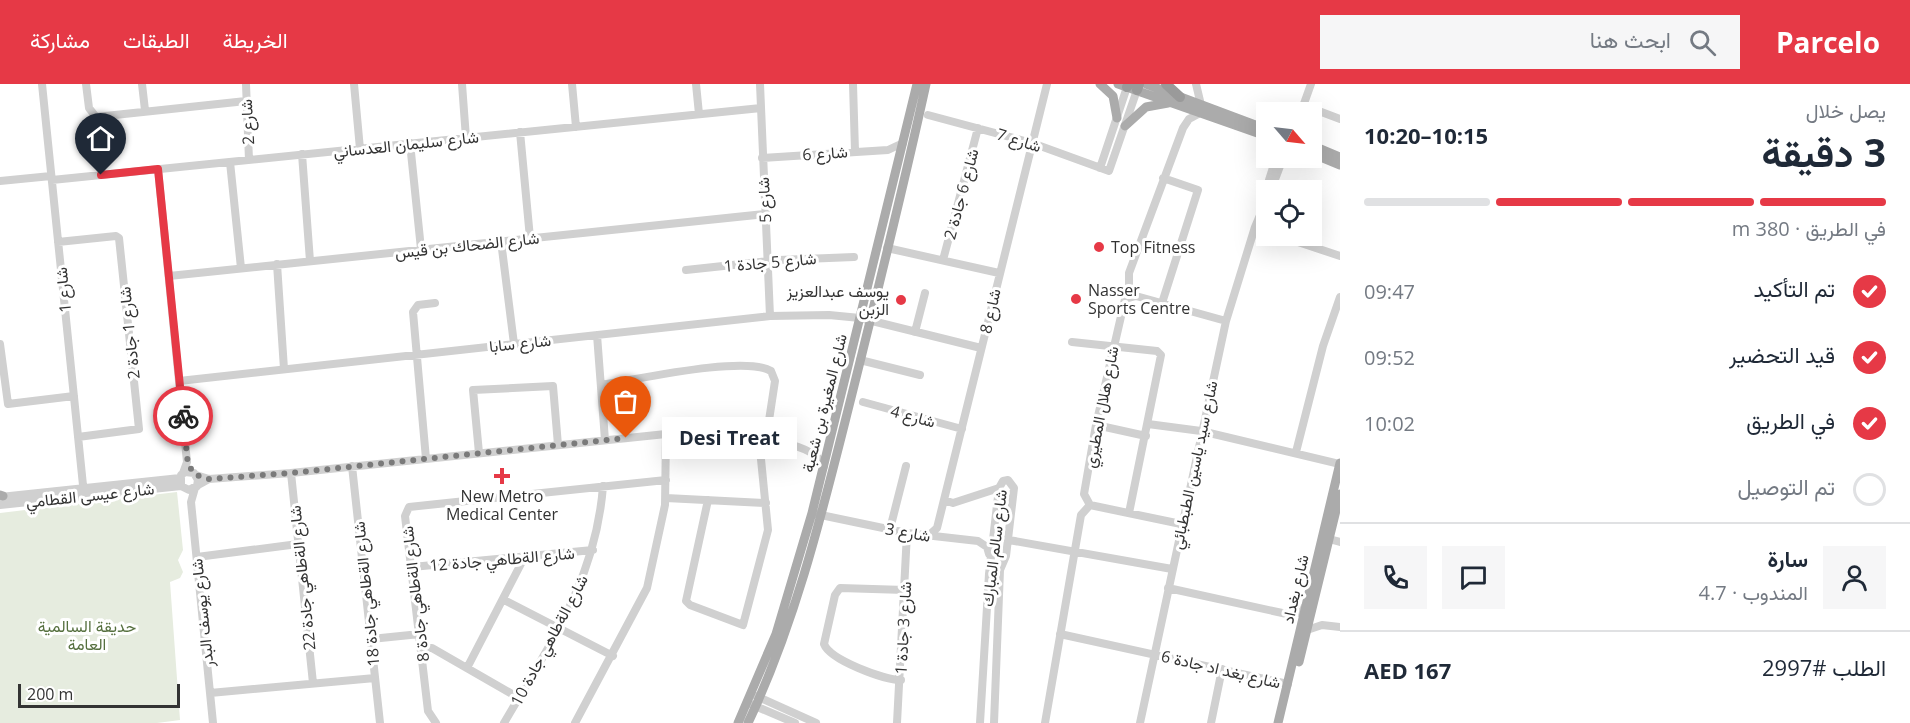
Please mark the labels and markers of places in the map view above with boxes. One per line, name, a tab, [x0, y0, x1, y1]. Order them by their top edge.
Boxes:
pin	[75, 113, 126, 175]
place label: Top Fitness	[1111, 236, 1195, 258]
marker: Top Fitness	[1092, 240, 1106, 254]
place label: Nasser Sports Centre	[1088, 279, 1190, 319]
place label: يوسف عبدالعزيز الزبن	[786, 280, 889, 320]
marker: Nasser Sports Centre	[1069, 292, 1083, 306]
marker: يوسف عبدالعزيز الزبن	[894, 293, 908, 307]
pin	[600, 376, 651, 438]
callout: Desi Treat	[662, 417, 797, 459]
marker: New Metro Medical Center	[493, 467, 511, 485]
place label: New Metro Medical Center	[446, 485, 558, 525]

